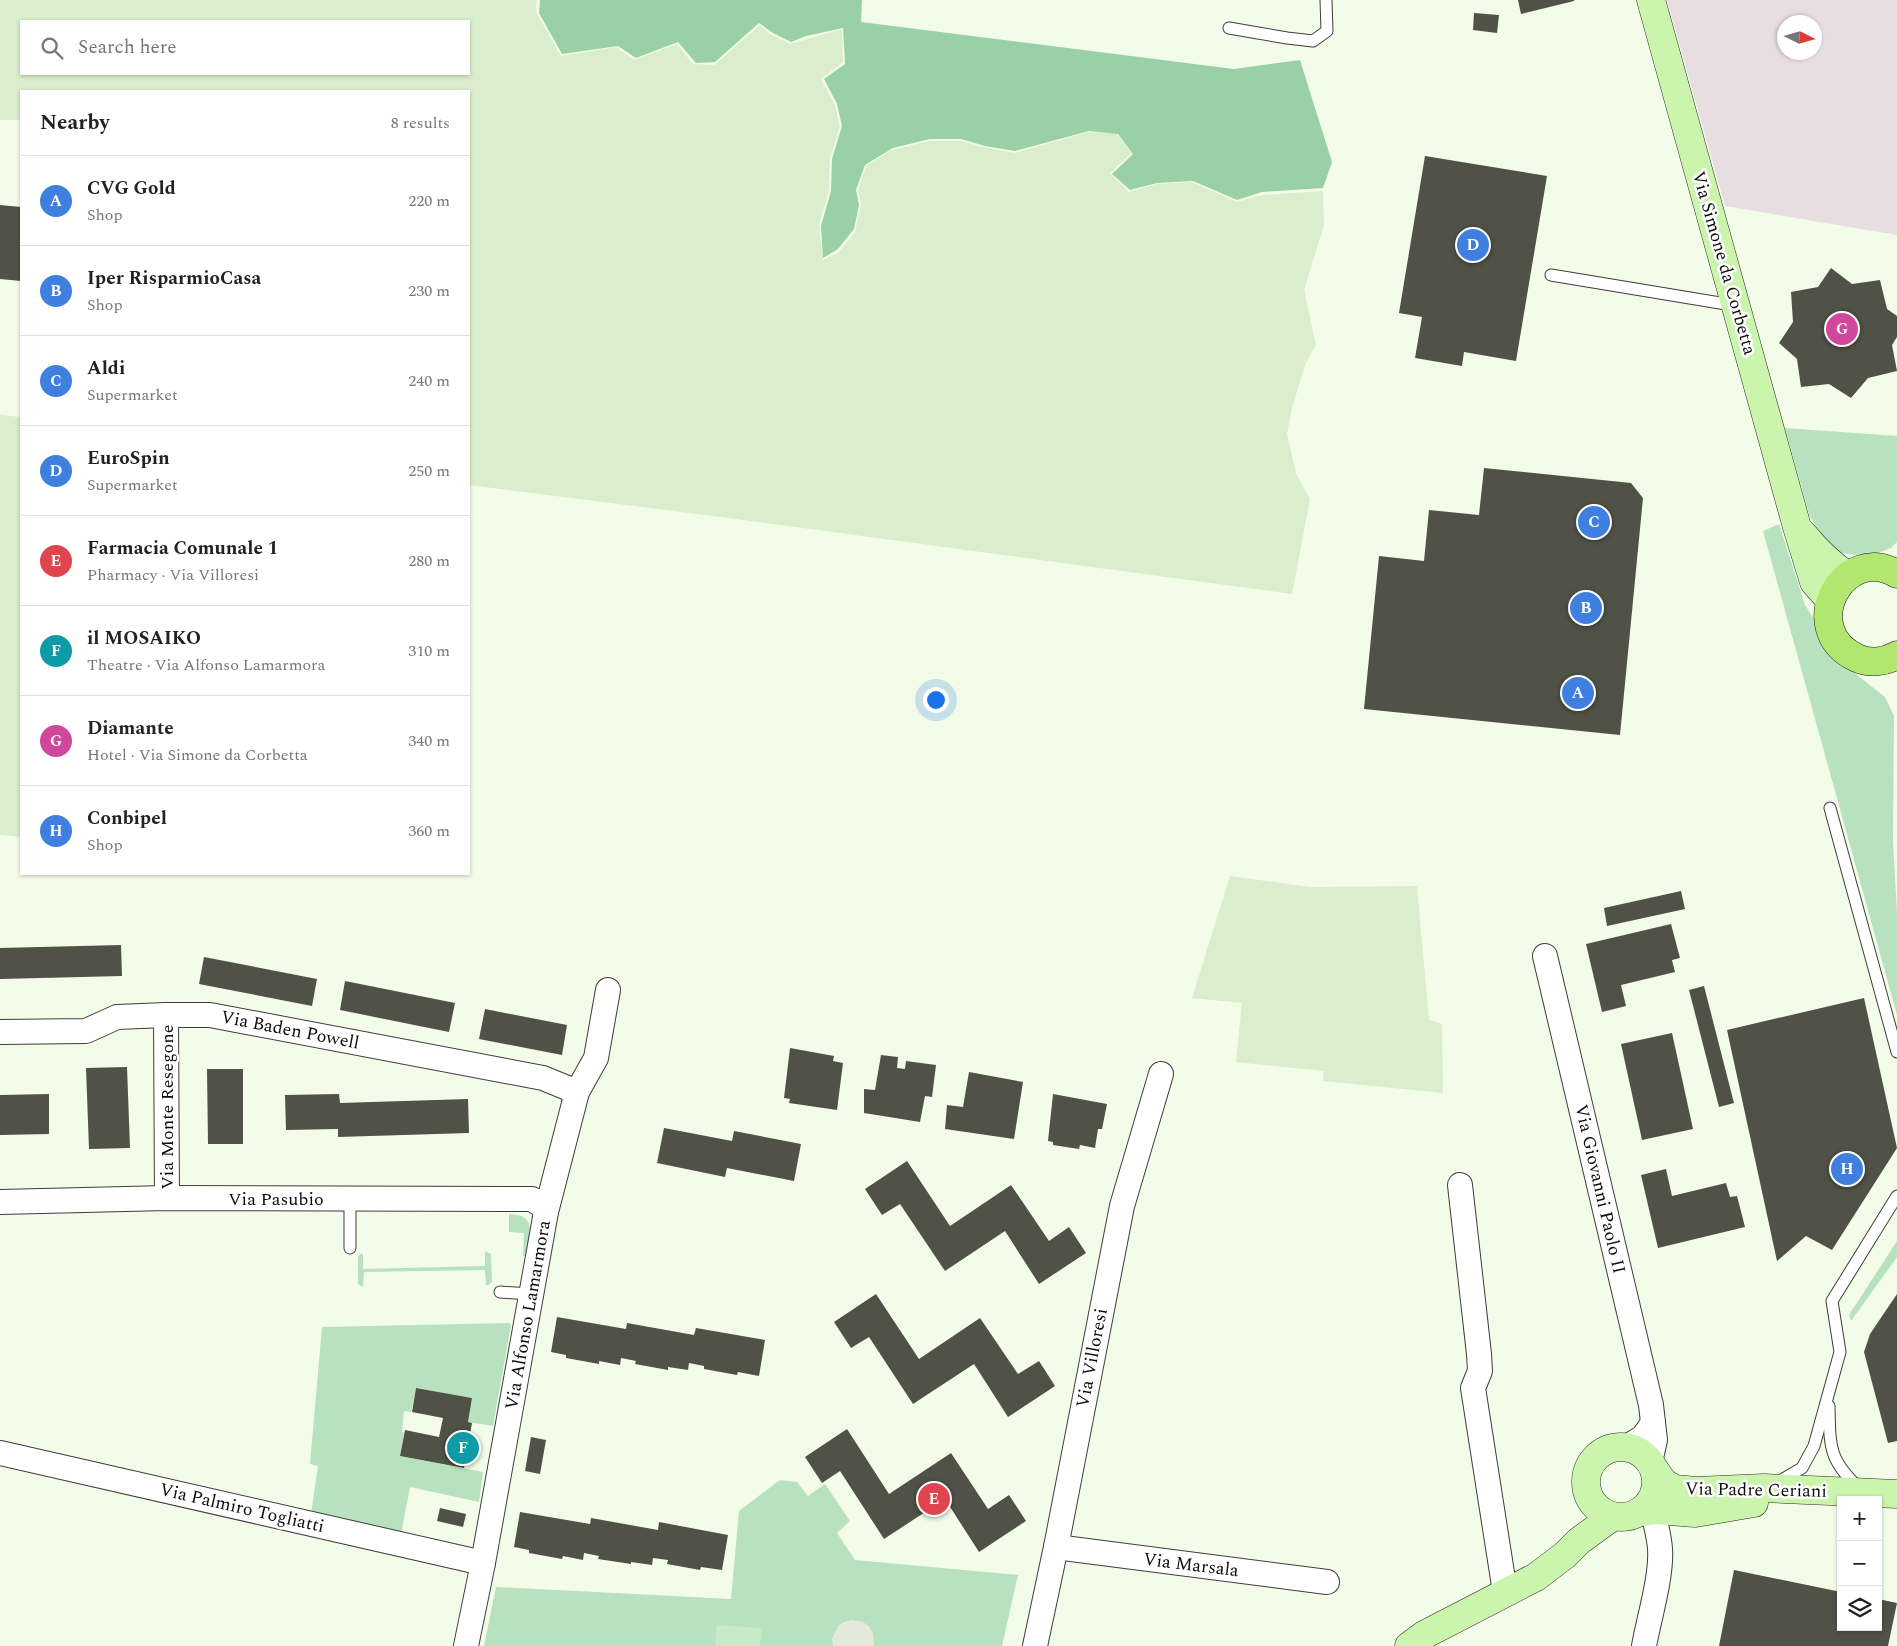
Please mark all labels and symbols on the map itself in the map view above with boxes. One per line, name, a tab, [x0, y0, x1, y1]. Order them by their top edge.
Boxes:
north arrow	[1777, 15, 1822, 60]
street label: Via Simone da Corbetta	[1685, 168, 1763, 358]
pin: D	[1457, 226, 1489, 264]
pin: G	[1826, 310, 1858, 348]
pin: C	[1578, 503, 1610, 541]
pin: B	[1570, 589, 1602, 627]
pin: A	[1562, 674, 1594, 712]
your location	[923, 687, 949, 713]
street label: Via Baden Powell	[219, 1003, 361, 1057]
street label: Via Monte Resegone	[154, 1025, 181, 1189]
street label: Via Giovanni Paolo II	[1567, 1102, 1633, 1276]
pin: H	[1831, 1150, 1863, 1188]
street label: Via Pasubio	[228, 1186, 324, 1213]
street label: Via Alfonso Lamarmora	[498, 1218, 558, 1412]
street label: Via Villoresi	[1069, 1306, 1115, 1410]
pin: F	[447, 1429, 479, 1467]
street label: Via Padre Ceriani	[1685, 1475, 1827, 1505]
street label: Via Palmiro Togliatti	[157, 1476, 327, 1540]
pin: E	[918, 1480, 950, 1518]
street label: Via Marsala	[1142, 1546, 1241, 1584]

